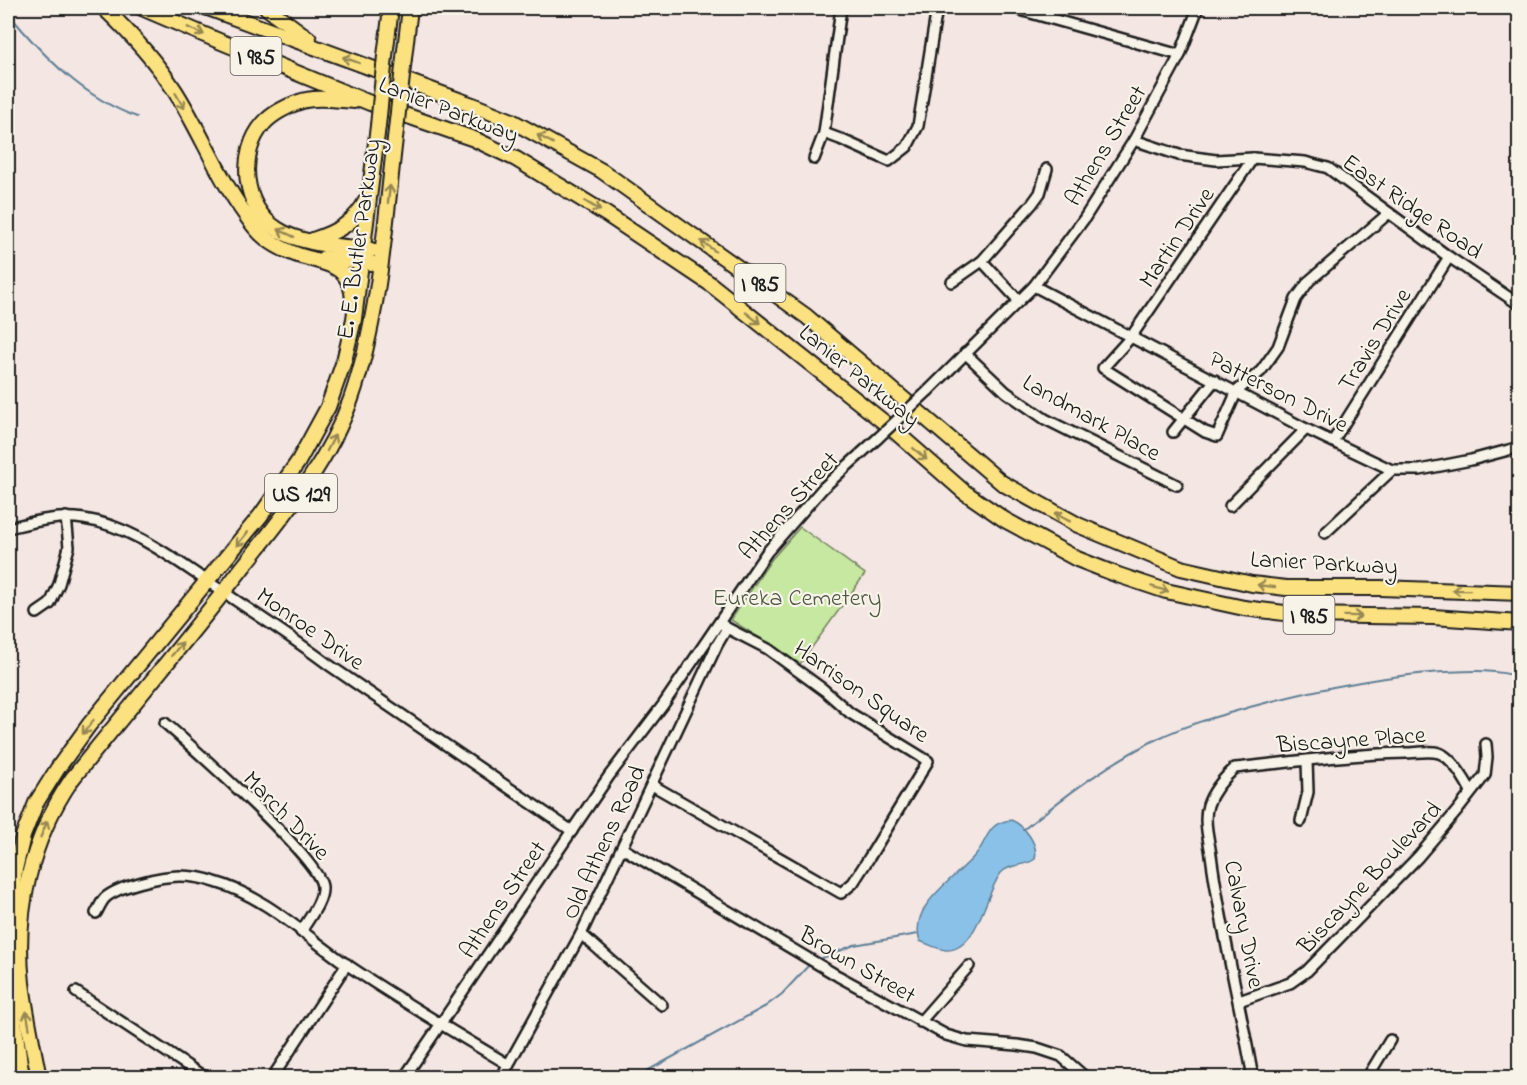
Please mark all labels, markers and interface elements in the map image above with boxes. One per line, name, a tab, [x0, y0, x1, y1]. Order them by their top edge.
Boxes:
one-way arrow	[186, 26, 204, 37]
road number: I 985	[230, 37, 282, 75]
one-way arrow	[342, 54, 361, 65]
street label: Lanier Parkway	[373, 69, 523, 155]
street label: Athens Street	[1057, 79, 1157, 213]
one-way arrow	[175, 92, 187, 109]
one-way arrow	[537, 133, 554, 145]
street label: E. E. Butler Parkway	[329, 137, 393, 342]
street label: East Ridge Road	[1334, 147, 1489, 270]
street label: Martin Drive	[1131, 181, 1225, 296]
one-way arrow	[383, 184, 394, 204]
one-way arrow	[584, 201, 601, 213]
one-way arrow	[277, 227, 295, 239]
one-way arrow	[701, 240, 717, 252]
road number: I 985	[734, 264, 786, 302]
street label: Travis Drive	[1331, 282, 1422, 399]
one-way arrow	[745, 311, 761, 324]
street label: Lanier Parkway	[789, 317, 927, 438]
street label: Patterson Drive	[1202, 343, 1354, 444]
street label: Landmark Place	[1015, 367, 1167, 472]
one-way arrow	[326, 434, 338, 452]
street label: Athens Street	[732, 445, 848, 569]
one-way arrow	[912, 447, 927, 461]
road number: US 129	[265, 474, 337, 512]
one-way arrow	[1054, 511, 1072, 522]
one-way arrow	[235, 531, 249, 546]
street label: Lanier Parkway	[1249, 543, 1398, 587]
street label: Monroe Drive	[248, 580, 371, 681]
one-way arrow	[1257, 580, 1277, 591]
park label: Eureka Cemetery	[713, 582, 881, 618]
one-way arrow	[1150, 584, 1169, 595]
one-way arrow	[1452, 584, 1472, 596]
road number: I 985	[1284, 596, 1334, 634]
one-way arrow	[1342, 610, 1362, 622]
street label: Harrison Square	[785, 633, 936, 753]
one-way arrow	[171, 641, 184, 657]
one-way arrow	[81, 719, 94, 735]
street label: Biscayne Place	[1275, 719, 1427, 765]
street label: Old Athens Road	[554, 760, 657, 926]
street label: March Drive	[233, 764, 337, 870]
street label: Biscayne Boulevard	[1290, 794, 1452, 965]
one-way arrow	[39, 820, 50, 838]
street label: Athens Street	[452, 834, 556, 966]
street label: Calvary Drive	[1212, 858, 1272, 992]
street label: Brown Street	[791, 918, 922, 1014]
one-way arrow	[22, 1011, 33, 1030]

